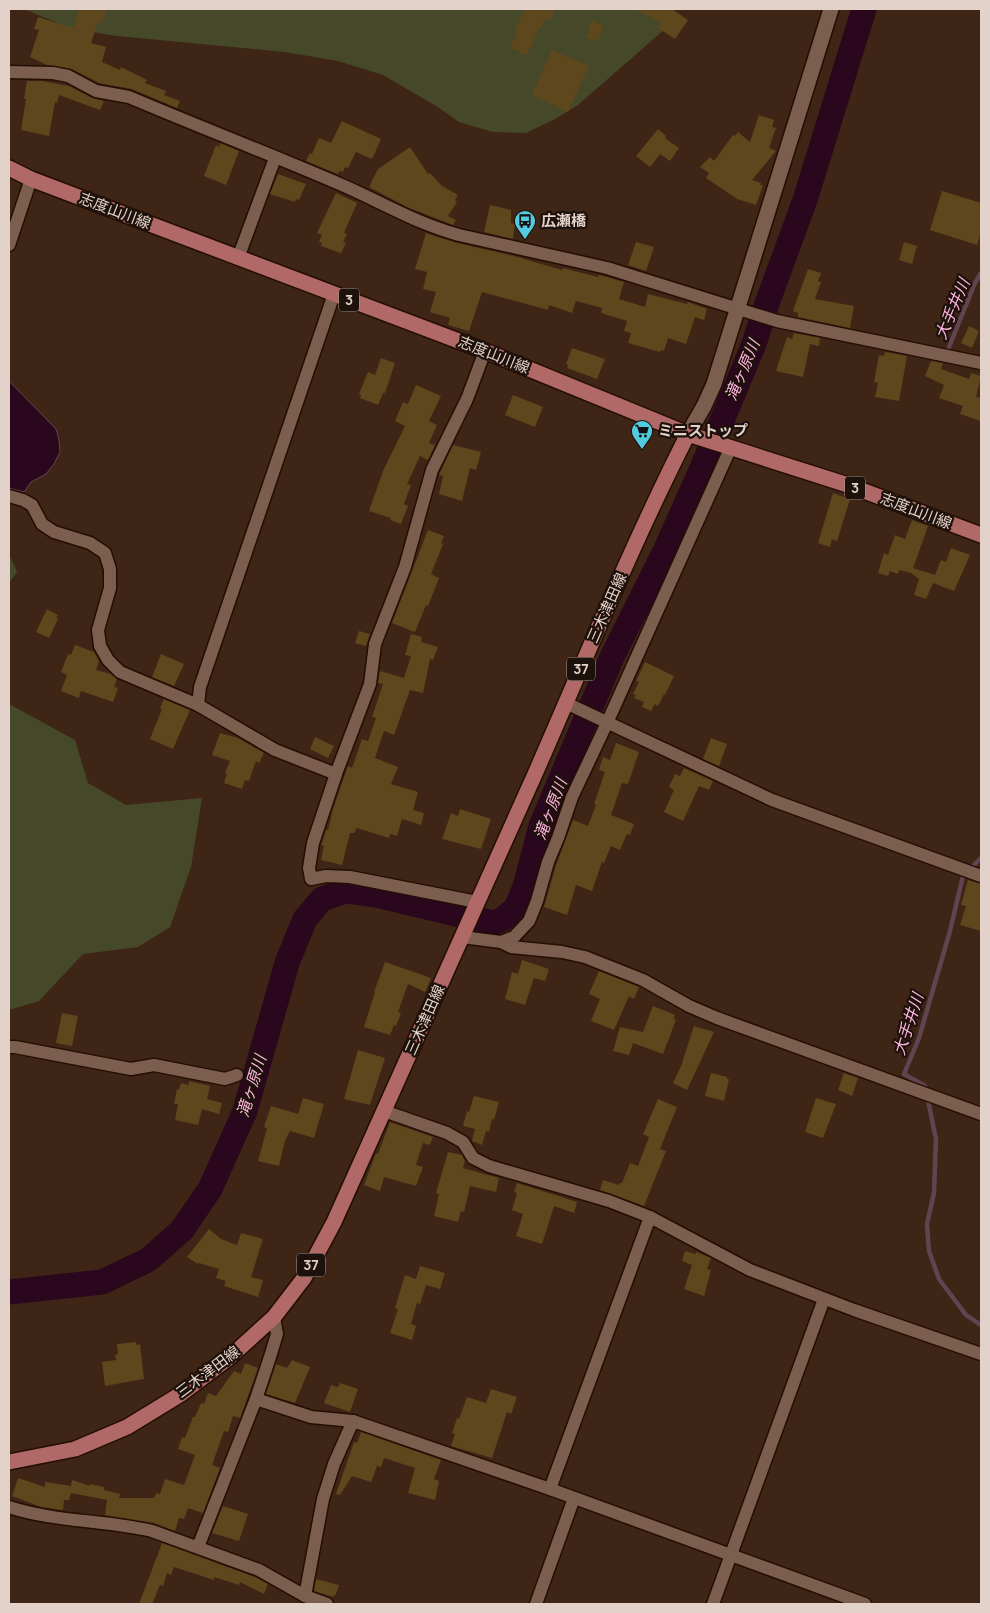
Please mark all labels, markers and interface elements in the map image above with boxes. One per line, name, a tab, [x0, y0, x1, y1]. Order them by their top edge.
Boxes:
street label: 志度山川線	[76, 187, 154, 234]
bus stop icon: 広瀬橋	[513, 209, 537, 240]
place label: 広瀬橋	[541, 210, 587, 231]
water label: 大手井川	[929, 273, 975, 343]
road number: 3	[339, 288, 359, 312]
street label: 志度山川線	[455, 331, 533, 378]
water label: 滝ヶ原川	[719, 334, 765, 404]
supermarket icon: ミニストップ	[630, 419, 654, 450]
place label: ミニストップ	[658, 420, 748, 441]
road number: 3	[845, 476, 865, 499]
street label: 志度山川線	[877, 487, 955, 534]
street label: 三木津田線	[582, 569, 631, 646]
road number: 37	[567, 658, 595, 681]
water label: 滝ヶ原川	[528, 773, 572, 843]
street label: 三木津田線	[400, 981, 449, 1058]
water label: 大手井川	[888, 988, 929, 1058]
water label: 滝ヶ原川	[231, 1050, 271, 1120]
road number: 37	[297, 1254, 325, 1276]
street label: 三木津田線	[171, 1341, 244, 1403]

